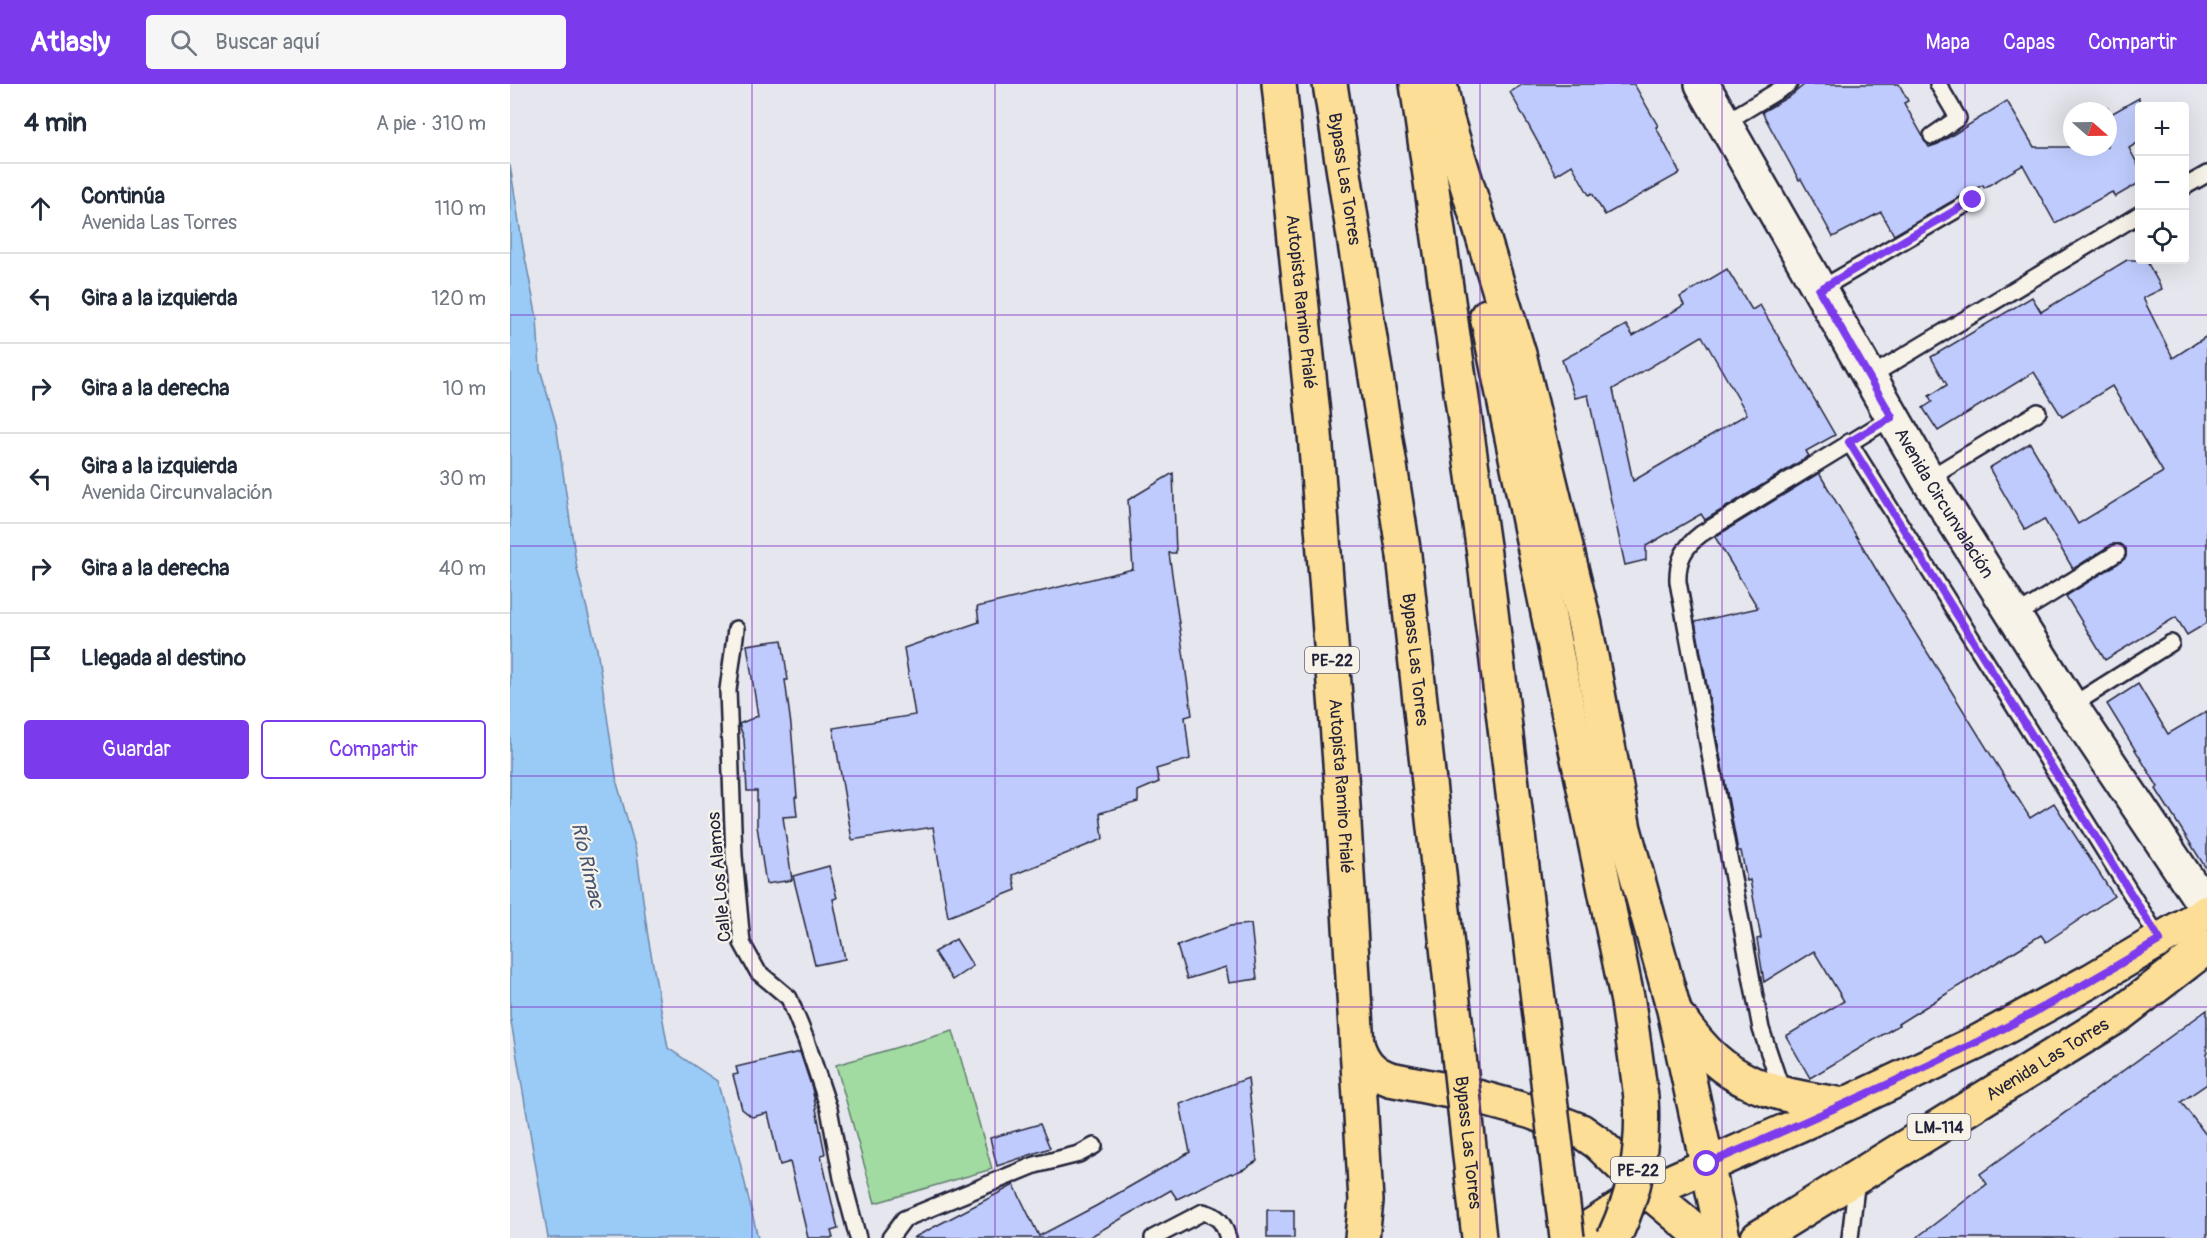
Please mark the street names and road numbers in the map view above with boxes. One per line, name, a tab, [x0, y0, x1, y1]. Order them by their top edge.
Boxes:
street label: Bypass Las Torres	[1323, 111, 1366, 247]
street label: Autopista Ramiro Prialé	[1280, 213, 1321, 390]
street label: Avenida Circunvalación	[1889, 424, 1999, 583]
street label: Bypass Las Torres	[1396, 592, 1434, 727]
road number: PE-22	[1305, 647, 1359, 673]
street label: Autopista Ramiro Prialé	[1323, 698, 1358, 874]
street label: Calle Los Alamos	[702, 811, 737, 943]
street label: Avenida Las Torres	[1982, 1013, 2113, 1106]
street label: Bypass Las Torres	[1449, 1075, 1487, 1210]
road number: LM-114	[1908, 1114, 1970, 1140]
road number: PE-22	[1611, 1157, 1665, 1183]

